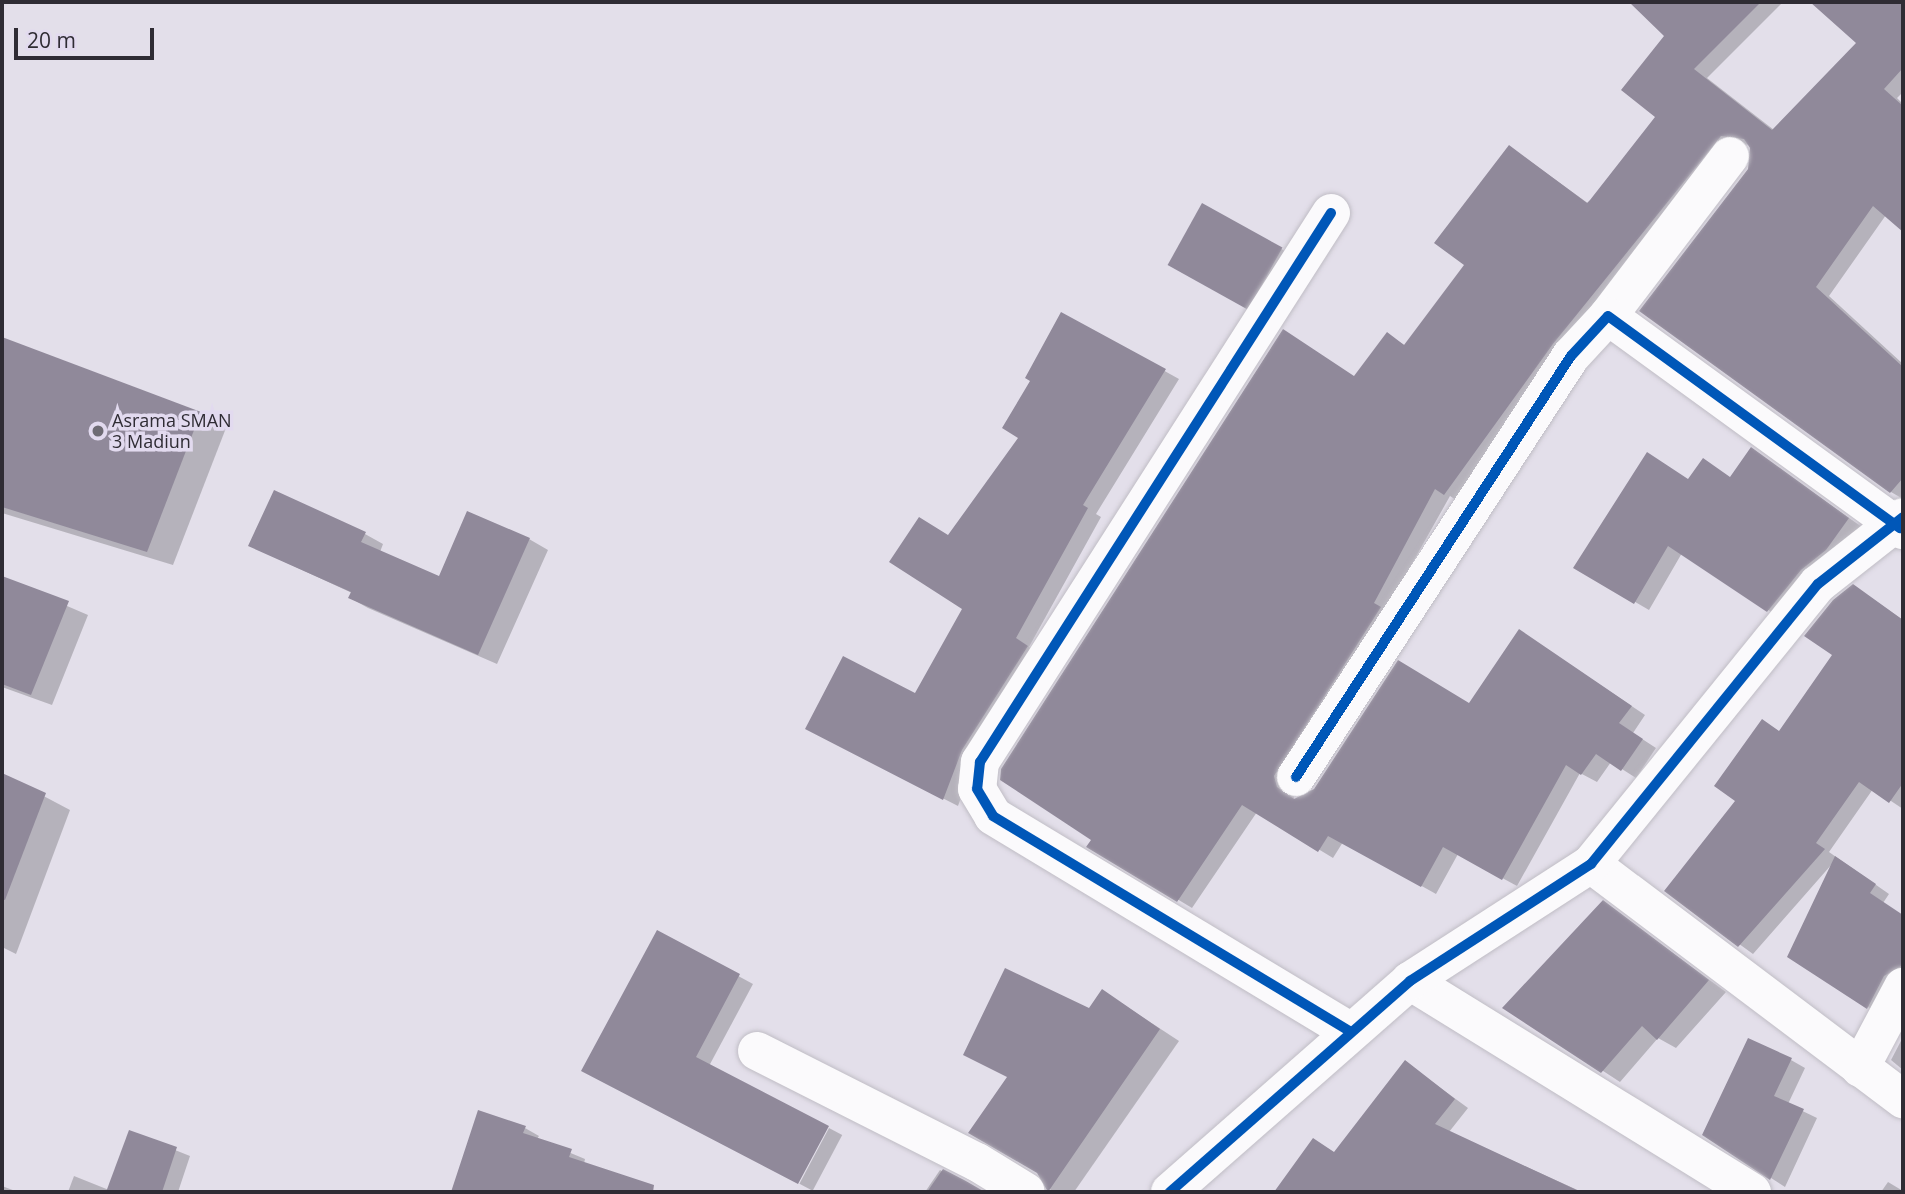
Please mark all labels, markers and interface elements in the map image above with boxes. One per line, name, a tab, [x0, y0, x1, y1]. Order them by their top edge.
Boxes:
scale bar	[18, 14, 158, 58]
text: 20 m	[27, 26, 76, 54]
place label: Asrama SMAN 3 Madiun	[112, 410, 232, 452]
marker: Asrama SMAN 3 Madiun	[90, 423, 106, 439]

